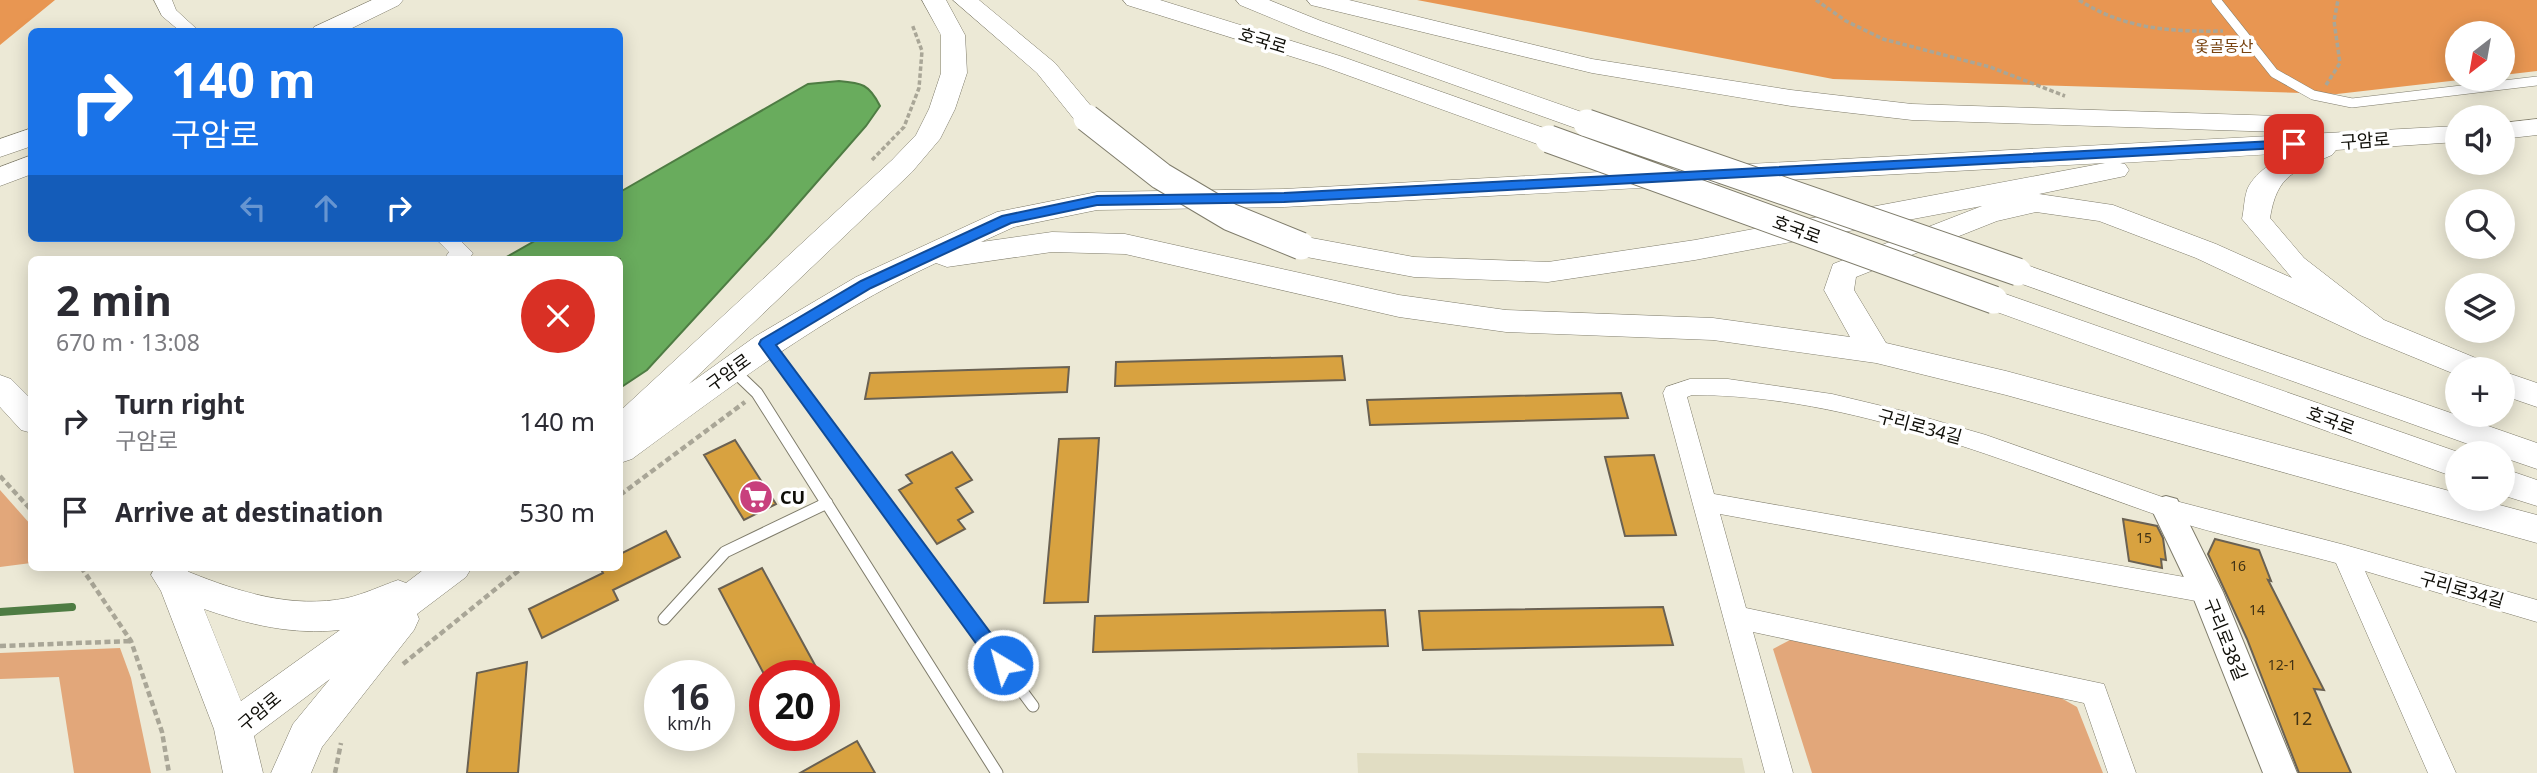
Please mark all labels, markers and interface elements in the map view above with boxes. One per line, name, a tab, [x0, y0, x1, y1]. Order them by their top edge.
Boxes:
street label: 호국로	[1236, 21, 1290, 59]
north arrow	[2445, 21, 2515, 91]
map controls	[2445, 21, 2515, 511]
park label: 옻골동산	[2195, 35, 2254, 57]
text: 140 m	[171, 46, 316, 112]
icon: right	[56, 56, 147, 147]
button: sound	[2445, 105, 2515, 175]
text: 구암로	[171, 112, 259, 155]
pin	[2264, 114, 2324, 174]
icon: arrive	[2275, 125, 2313, 163]
street label: 구암로	[2339, 126, 2391, 154]
icon: left	[234, 189, 272, 227]
icon: ahead	[307, 189, 345, 227]
icon: right	[380, 189, 418, 227]
button: search	[2445, 189, 2515, 259]
street label: 호국로	[1770, 209, 1824, 249]
text: 2 min	[56, 271, 172, 328]
button: layers	[2445, 273, 2515, 343]
button: close	[521, 279, 595, 353]
text: 670 m · 13:08	[56, 326, 200, 358]
street label: 구암로	[701, 348, 755, 396]
button: +	[2445, 357, 2515, 427]
text: Turn right	[115, 386, 245, 422]
street label: 호국로	[2304, 400, 2358, 440]
icon: right	[56, 402, 94, 440]
text: 140 m	[519, 403, 595, 439]
street label: 구리로34길	[1875, 403, 1965, 449]
text: 구암로	[115, 424, 178, 456]
button: −	[2445, 441, 2515, 511]
supermarket icon: CU	[737, 478, 775, 516]
place label: CU	[780, 485, 805, 509]
icon: arrive	[56, 493, 94, 531]
text: Arrive at destination	[115, 494, 384, 530]
text: 530 m	[519, 494, 595, 530]
house number: 15	[2136, 528, 2152, 547]
house number: 16	[2230, 556, 2246, 575]
street label: 구리로34길	[2417, 565, 2507, 613]
street label: 구리로38길	[2199, 594, 2253, 684]
house number: 14	[2249, 600, 2265, 619]
position arrow	[966, 628, 1040, 702]
house number: 12-1	[2268, 655, 2296, 674]
speed limit sign: 20	[749, 660, 840, 751]
text: 16	[669, 673, 710, 720]
street label: 구암로	[232, 686, 286, 736]
house number: 12	[2292, 706, 2312, 730]
text: km/h	[667, 711, 712, 735]

